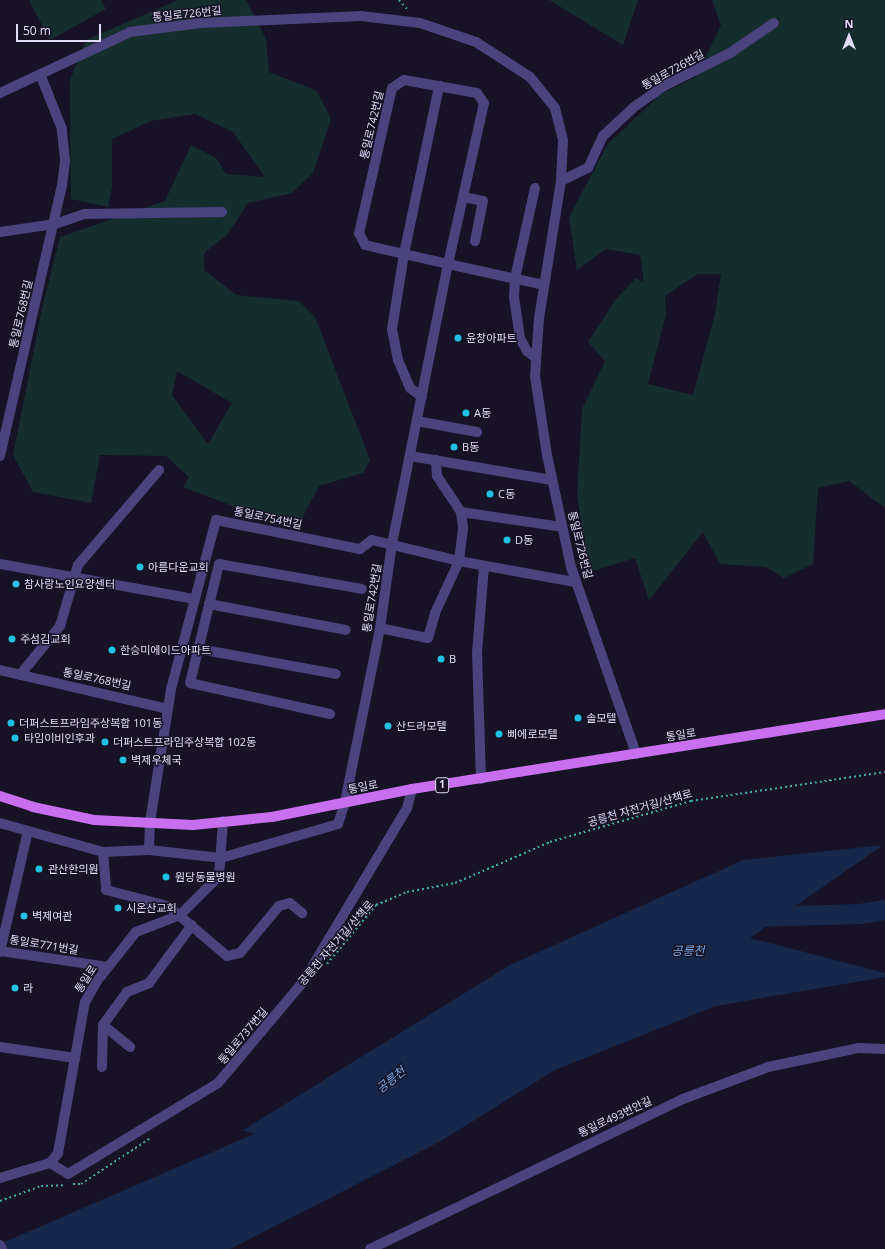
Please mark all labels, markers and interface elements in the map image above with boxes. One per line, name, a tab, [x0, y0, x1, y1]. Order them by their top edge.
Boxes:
street label: 통일로726번길	[152, 4, 222, 24]
scale bar	[18, 16, 103, 42]
north arrow	[829, 16, 869, 56]
text: N	[845, 16, 853, 31]
text: 50 m	[23, 22, 51, 39]
street label: 통일로726번길	[639, 47, 707, 93]
street label: 통일로742번길	[358, 90, 386, 160]
street label: 통일로768번길	[7, 279, 35, 349]
place label: 윤창아파트	[466, 331, 517, 345]
marker: 윤창아파트	[453, 333, 463, 343]
place label: A동	[474, 406, 491, 420]
marker: A동	[461, 408, 471, 418]
place label: B동	[462, 440, 479, 454]
marker: B동	[449, 442, 459, 452]
place label: C동	[498, 487, 515, 501]
marker: C동	[485, 489, 495, 499]
street label: 통일로754번길	[233, 504, 303, 532]
street label: 통일로726번길	[565, 510, 595, 580]
place label: D동	[515, 533, 533, 547]
marker: D동	[502, 535, 512, 545]
place label: 아름다운교회	[148, 560, 209, 574]
marker: 아름다운교회	[135, 562, 145, 572]
street label: 통일로742번길	[360, 563, 384, 633]
place label: 참사랑노인요양센터	[24, 577, 115, 591]
marker: 참사랑노인요양센터	[11, 579, 21, 589]
place label: 주섬김교회	[20, 632, 71, 646]
marker: 주섬김교회	[7, 634, 17, 644]
place label: 한승미에이드아파트	[120, 643, 211, 657]
marker: 한승미에이드아파트	[107, 645, 117, 655]
place label: B	[449, 652, 456, 666]
marker: B	[436, 654, 446, 664]
street label: 통일로768번길	[62, 665, 132, 693]
place label: 솔모텔	[586, 711, 616, 725]
marker: 솔모텔	[573, 713, 583, 723]
place label: 더퍼스트프라임주상복합 101동	[19, 716, 162, 730]
marker: 더퍼스트프라임주상복합 101동	[6, 718, 16, 728]
place label: 산드라모텔	[396, 719, 447, 733]
marker: 산드라모텔	[383, 721, 393, 731]
street label: 통일로	[665, 726, 697, 744]
place label: 삐에로모텔	[507, 727, 558, 741]
marker: 삐에로모텔	[494, 729, 504, 739]
place label: 타임이비인후과	[24, 731, 95, 745]
marker: 타임이비인후과	[9, 732, 21, 744]
place label: 더퍼스트프라임주상복합 102동	[113, 735, 256, 749]
marker: 더퍼스트프라임주상복합 102동	[100, 737, 110, 747]
place label: 벽제우체국	[131, 753, 182, 767]
marker: 벽제우체국	[118, 755, 128, 765]
road number: 1	[435, 777, 449, 793]
street label: 통일로	[347, 778, 379, 796]
street label: 공릉천 자전거길/산책로	[586, 787, 694, 829]
place label: 관산한의원	[48, 862, 99, 876]
marker: 관산한의원	[33, 863, 45, 875]
place label: 원당동물병원	[175, 870, 236, 884]
marker: 원당동물병원	[160, 871, 172, 883]
street label: 공릉천 자전거길/산책로	[296, 898, 376, 988]
place label: 시온산교회	[126, 901, 177, 915]
marker: 시온산교회	[113, 903, 123, 913]
place label: 벽제여관	[32, 909, 72, 923]
marker: 벽제여관	[19, 911, 29, 921]
street label: 통일로771번길	[9, 933, 79, 957]
water label: 공릉천	[671, 944, 705, 958]
street label: 통일로	[72, 963, 100, 995]
place label: 라	[23, 981, 33, 995]
marker: 라	[10, 983, 20, 993]
street label: 통일로737번길	[216, 1005, 270, 1067]
water label: 공릉천	[374, 1064, 408, 1096]
street label: 통일로493번안길	[576, 1094, 654, 1140]

